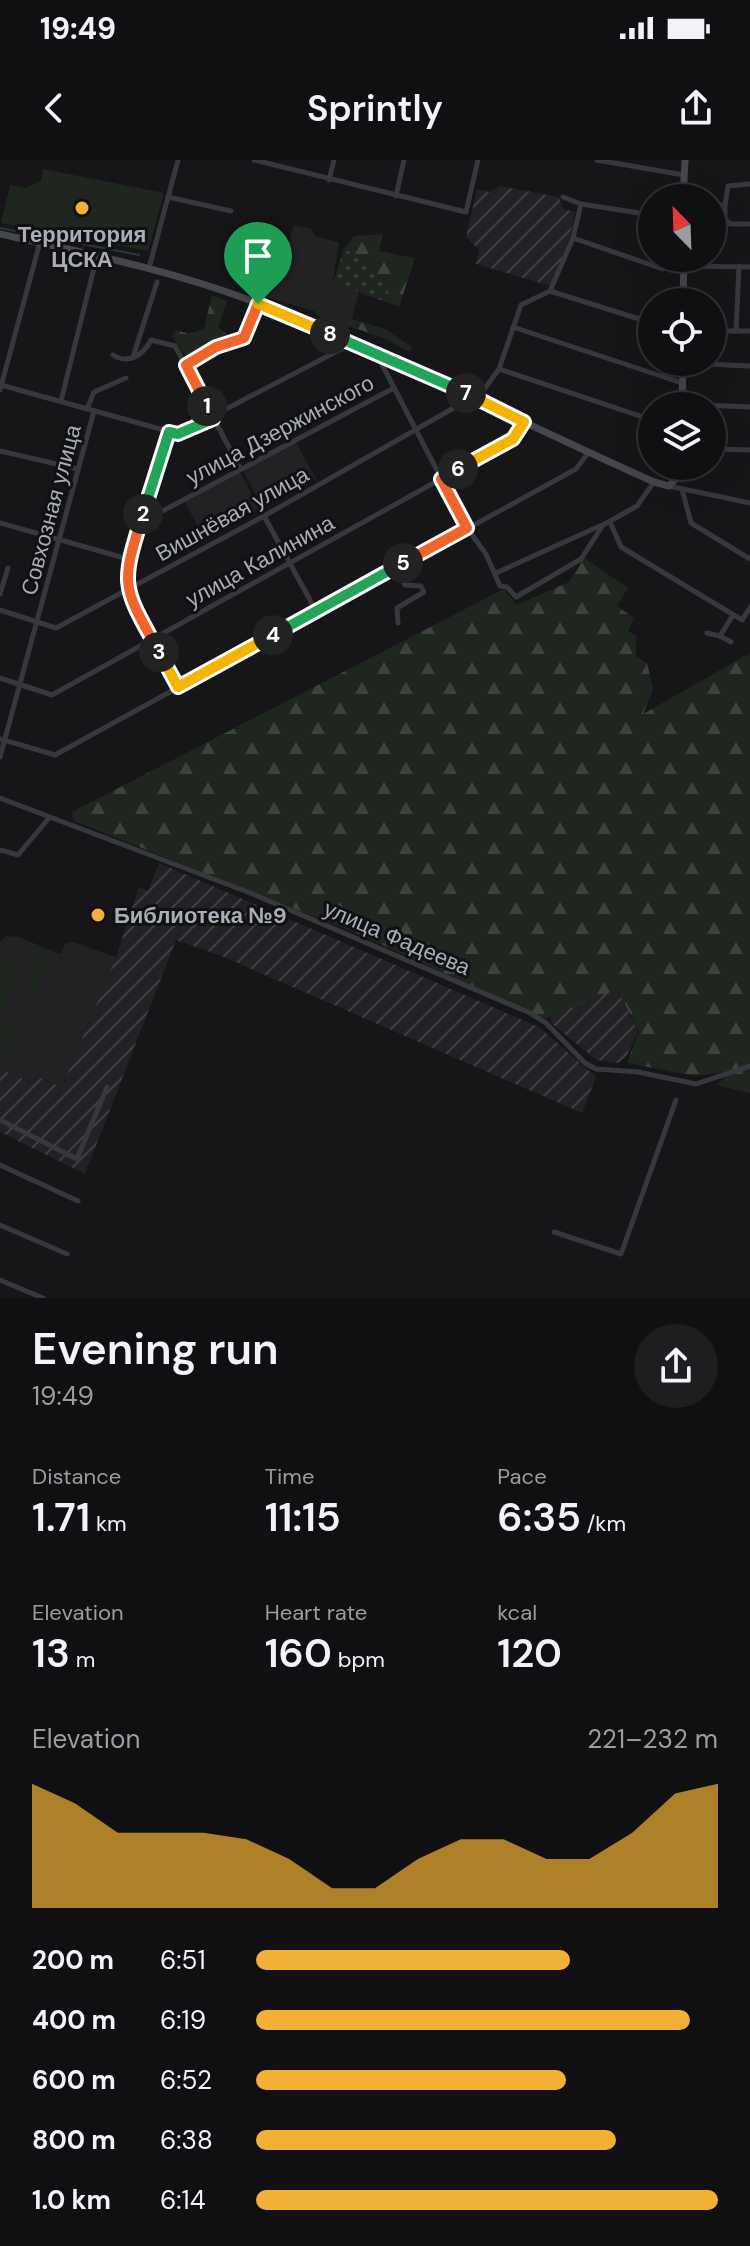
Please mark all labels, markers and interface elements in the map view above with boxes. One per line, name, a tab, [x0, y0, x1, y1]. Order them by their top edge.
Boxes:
text: 19:49	[40, 9, 116, 48]
text: Sprintly	[307, 85, 443, 132]
icon: back	[32, 86, 76, 130]
icon: share	[674, 86, 718, 130]
north arrow	[638, 184, 726, 272]
map controls	[638, 184, 726, 480]
marker: Территория ЦСКА	[73, 199, 91, 217]
place label: Территория ЦСКА	[18, 220, 146, 274]
pin	[224, 222, 292, 304]
icon: arrive	[236, 234, 280, 278]
button: locate	[638, 288, 726, 376]
pin: 8	[310, 314, 350, 354]
text: 8	[323, 319, 337, 348]
street label: улица Дзержинского	[181, 368, 379, 492]
pin: 7	[446, 373, 486, 413]
text: 7	[460, 378, 472, 407]
pin: 1	[187, 386, 227, 426]
text: 1	[203, 391, 211, 420]
button: layers	[638, 392, 726, 480]
street label: Совхозная улица	[14, 421, 88, 598]
pin: 6	[438, 449, 478, 489]
text: 6	[451, 454, 465, 483]
street label: Вишнёвая улица	[150, 460, 314, 568]
pin: 2	[123, 494, 163, 534]
text: 2	[137, 499, 149, 528]
street label: улица Калинина	[181, 508, 340, 614]
pin: 5	[383, 543, 423, 583]
text: 5	[396, 548, 410, 577]
pin: 4	[253, 615, 293, 655]
text: 4	[266, 620, 280, 649]
pin: 3	[139, 632, 179, 672]
text: 3	[152, 637, 166, 666]
street label: улица Фадеева	[319, 894, 475, 982]
place label: Библиотека №9	[114, 901, 287, 930]
marker: Библиотека №9	[89, 906, 107, 924]
text: Evening run	[32, 1320, 279, 1378]
button: share	[634, 1324, 718, 1408]
text: 19:49	[32, 1379, 94, 1413]
text: Distance	[32, 1462, 121, 1491]
text: Time	[265, 1462, 314, 1491]
text: Pace	[497, 1462, 547, 1491]
text: 1.71	[32, 1491, 90, 1543]
text: 11:15	[265, 1491, 341, 1543]
text: 6:35	[497, 1491, 581, 1543]
text: km	[90, 1509, 127, 1538]
text: /km	[581, 1509, 626, 1538]
text: Elevation	[32, 1598, 124, 1627]
text: Heart rate	[265, 1598, 367, 1627]
text: kcal	[497, 1598, 537, 1627]
text: 13	[32, 1627, 70, 1679]
text: 160	[265, 1627, 332, 1679]
text: 120	[497, 1627, 562, 1679]
text: m	[70, 1645, 95, 1674]
text: bpm	[332, 1645, 385, 1674]
text: Elevation	[32, 1722, 140, 1756]
text: 221–232 m	[587, 1722, 718, 1756]
text: 200 m	[32, 1943, 114, 1977]
text: 6:51	[160, 1943, 206, 1977]
text: 400 m	[32, 2003, 116, 2037]
text: 6:19	[160, 2003, 206, 2037]
text: 600 m	[32, 2063, 116, 2097]
text: 6:52	[160, 2063, 212, 2097]
text: 800 m	[32, 2123, 116, 2157]
text: 6:38	[160, 2123, 213, 2157]
text: 1.0 km	[32, 2183, 111, 2217]
text: 6:14	[160, 2183, 205, 2217]

